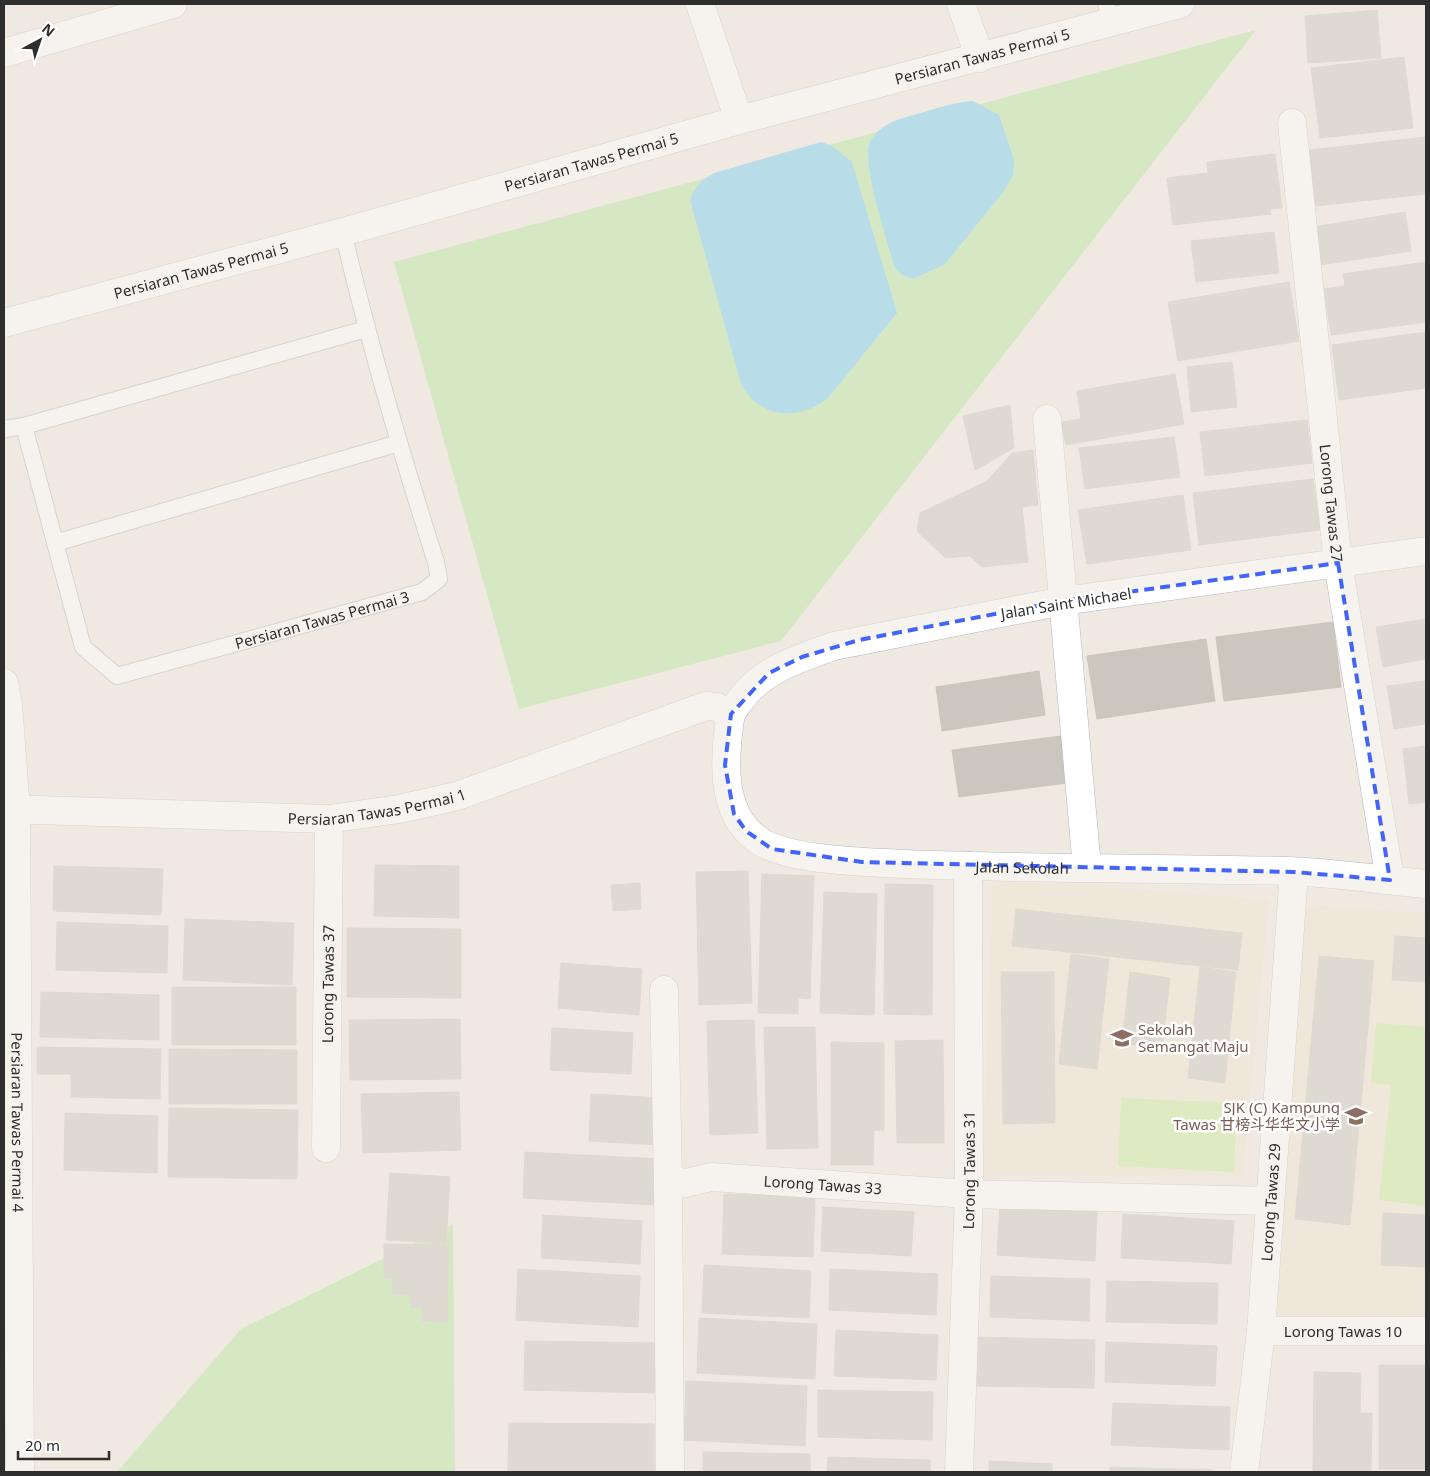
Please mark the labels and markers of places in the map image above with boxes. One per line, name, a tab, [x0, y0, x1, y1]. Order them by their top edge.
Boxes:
place label: Sekolah Semangat Maju	[1138, 1019, 1249, 1056]
school or university icon: Sekolah Semangat Maju	[1109, 1025, 1135, 1051]
place label: SJK (C) Kampung Tawas 甘榜斗华华文小学	[1173, 1097, 1340, 1134]
school or university icon: SJK (C) Kampung Tawas 甘榜斗华华文小学	[1343, 1103, 1369, 1129]

